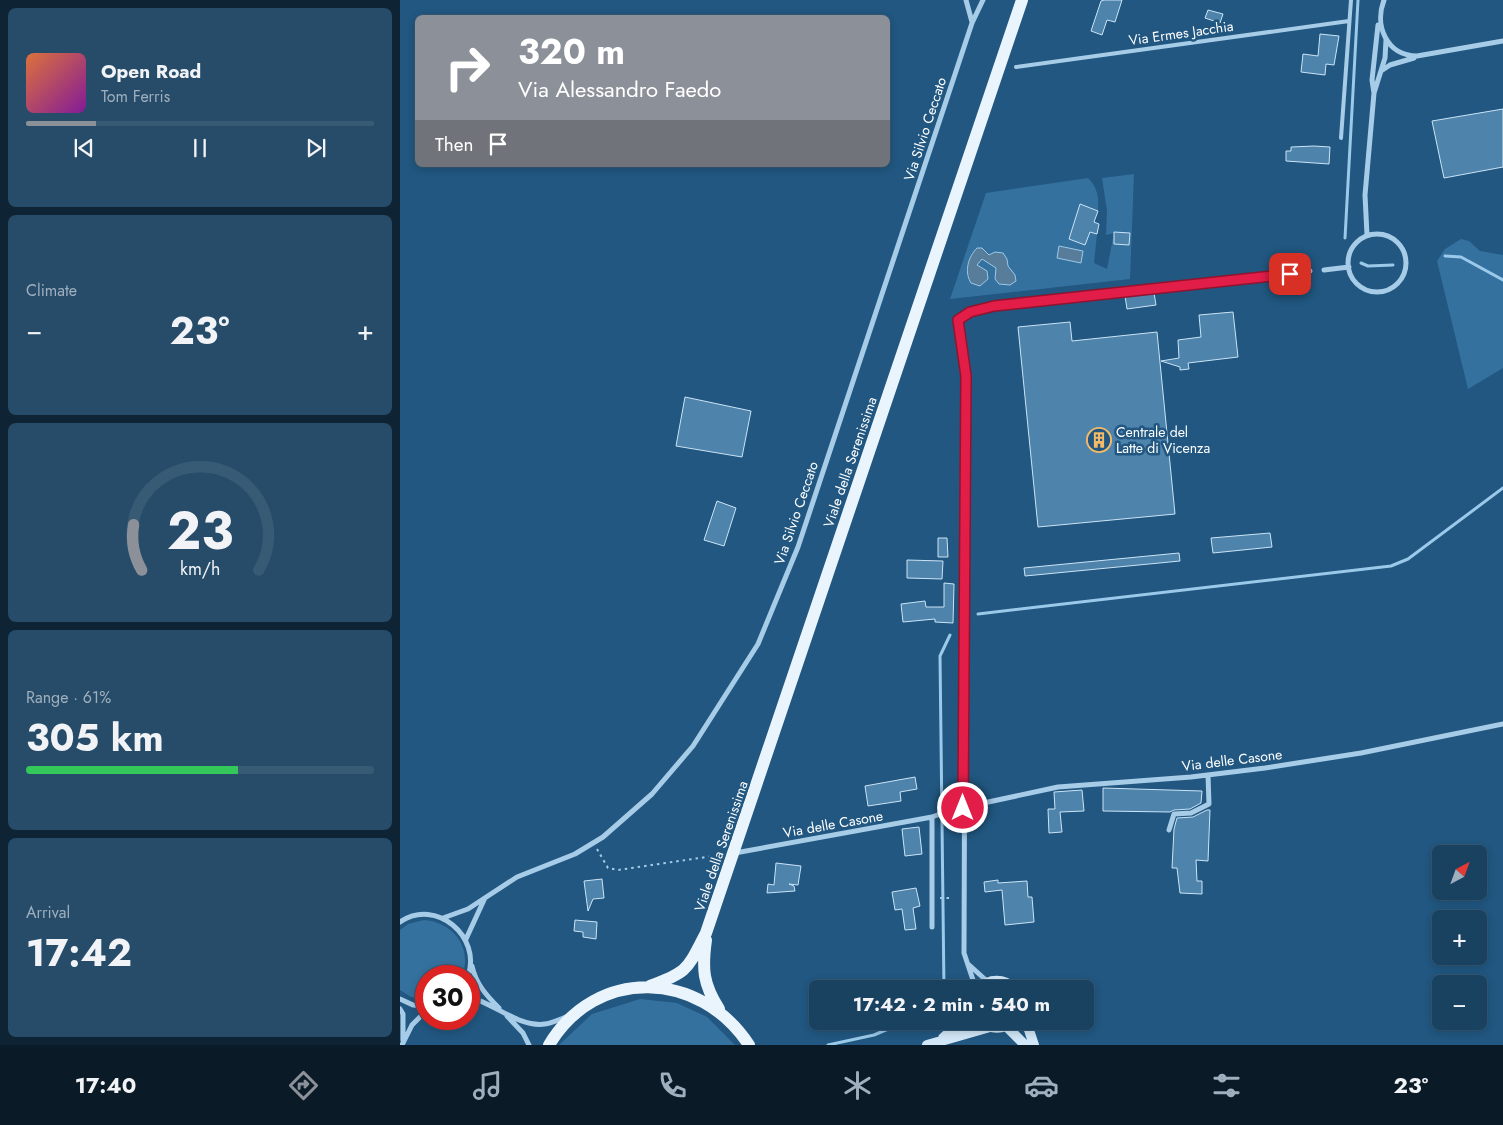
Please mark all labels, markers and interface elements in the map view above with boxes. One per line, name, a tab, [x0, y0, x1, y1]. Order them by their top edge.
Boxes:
street label: Via Ermes Jacchia	[1127, 16, 1235, 50]
text: 320 m	[518, 27, 625, 77]
icon: right	[435, 35, 500, 100]
text: Open Road	[101, 58, 201, 85]
text: Via Alessandro Faedo	[518, 73, 721, 105]
street label: Via Silvio Ceccato	[899, 74, 951, 183]
text: Tom Ferris	[101, 85, 170, 108]
icon: arrive	[484, 130, 512, 158]
text: Then	[435, 131, 474, 158]
icon: previous	[70, 134, 98, 162]
icon: pause	[186, 134, 214, 162]
icon: next	[302, 134, 330, 162]
pin	[1269, 253, 1311, 295]
icon: arrive	[1276, 260, 1304, 288]
text: Climate	[26, 279, 77, 302]
text: 23°	[170, 303, 230, 358]
text: −	[26, 310, 43, 351]
text: +	[357, 310, 374, 351]
street label: Viale della Serenissima	[818, 394, 882, 530]
place label: Centrale del Latte di Vicenza	[1116, 422, 1210, 458]
building icon: Centrale del Latte di Vicenza	[1086, 427, 1112, 453]
street label: Via Silvio Ceccato	[769, 458, 823, 567]
text: 23	[167, 493, 233, 569]
text: km/h	[180, 556, 220, 582]
text: Range · 61%	[26, 686, 111, 709]
text: 305 km	[26, 710, 164, 765]
street label: Via delle Casone	[1181, 744, 1283, 776]
street label: Viale della Serenissima	[689, 778, 753, 914]
position arrow	[936, 781, 988, 833]
street label: Via delle Casone	[782, 805, 884, 843]
north arrow	[1432, 845, 1488, 900]
map controls	[1432, 845, 1487, 1030]
text: Arrival	[26, 901, 70, 924]
button: +	[1432, 910, 1487, 965]
text: 17:42	[26, 925, 132, 980]
speed limit sign: 30	[415, 965, 480, 1030]
button: −	[1432, 975, 1487, 1030]
text: 17:42 · 2 min · 540 m	[853, 991, 1050, 1018]
icon: directions	[286, 1068, 321, 1103]
icon: music	[470, 1068, 505, 1103]
icon: phone	[655, 1068, 690, 1103]
icon: climate	[840, 1068, 875, 1103]
icon: car	[1024, 1068, 1059, 1103]
icon: filters	[1209, 1068, 1244, 1103]
text: 17:40	[75, 1069, 136, 1101]
text: 23°	[1394, 1069, 1428, 1101]

